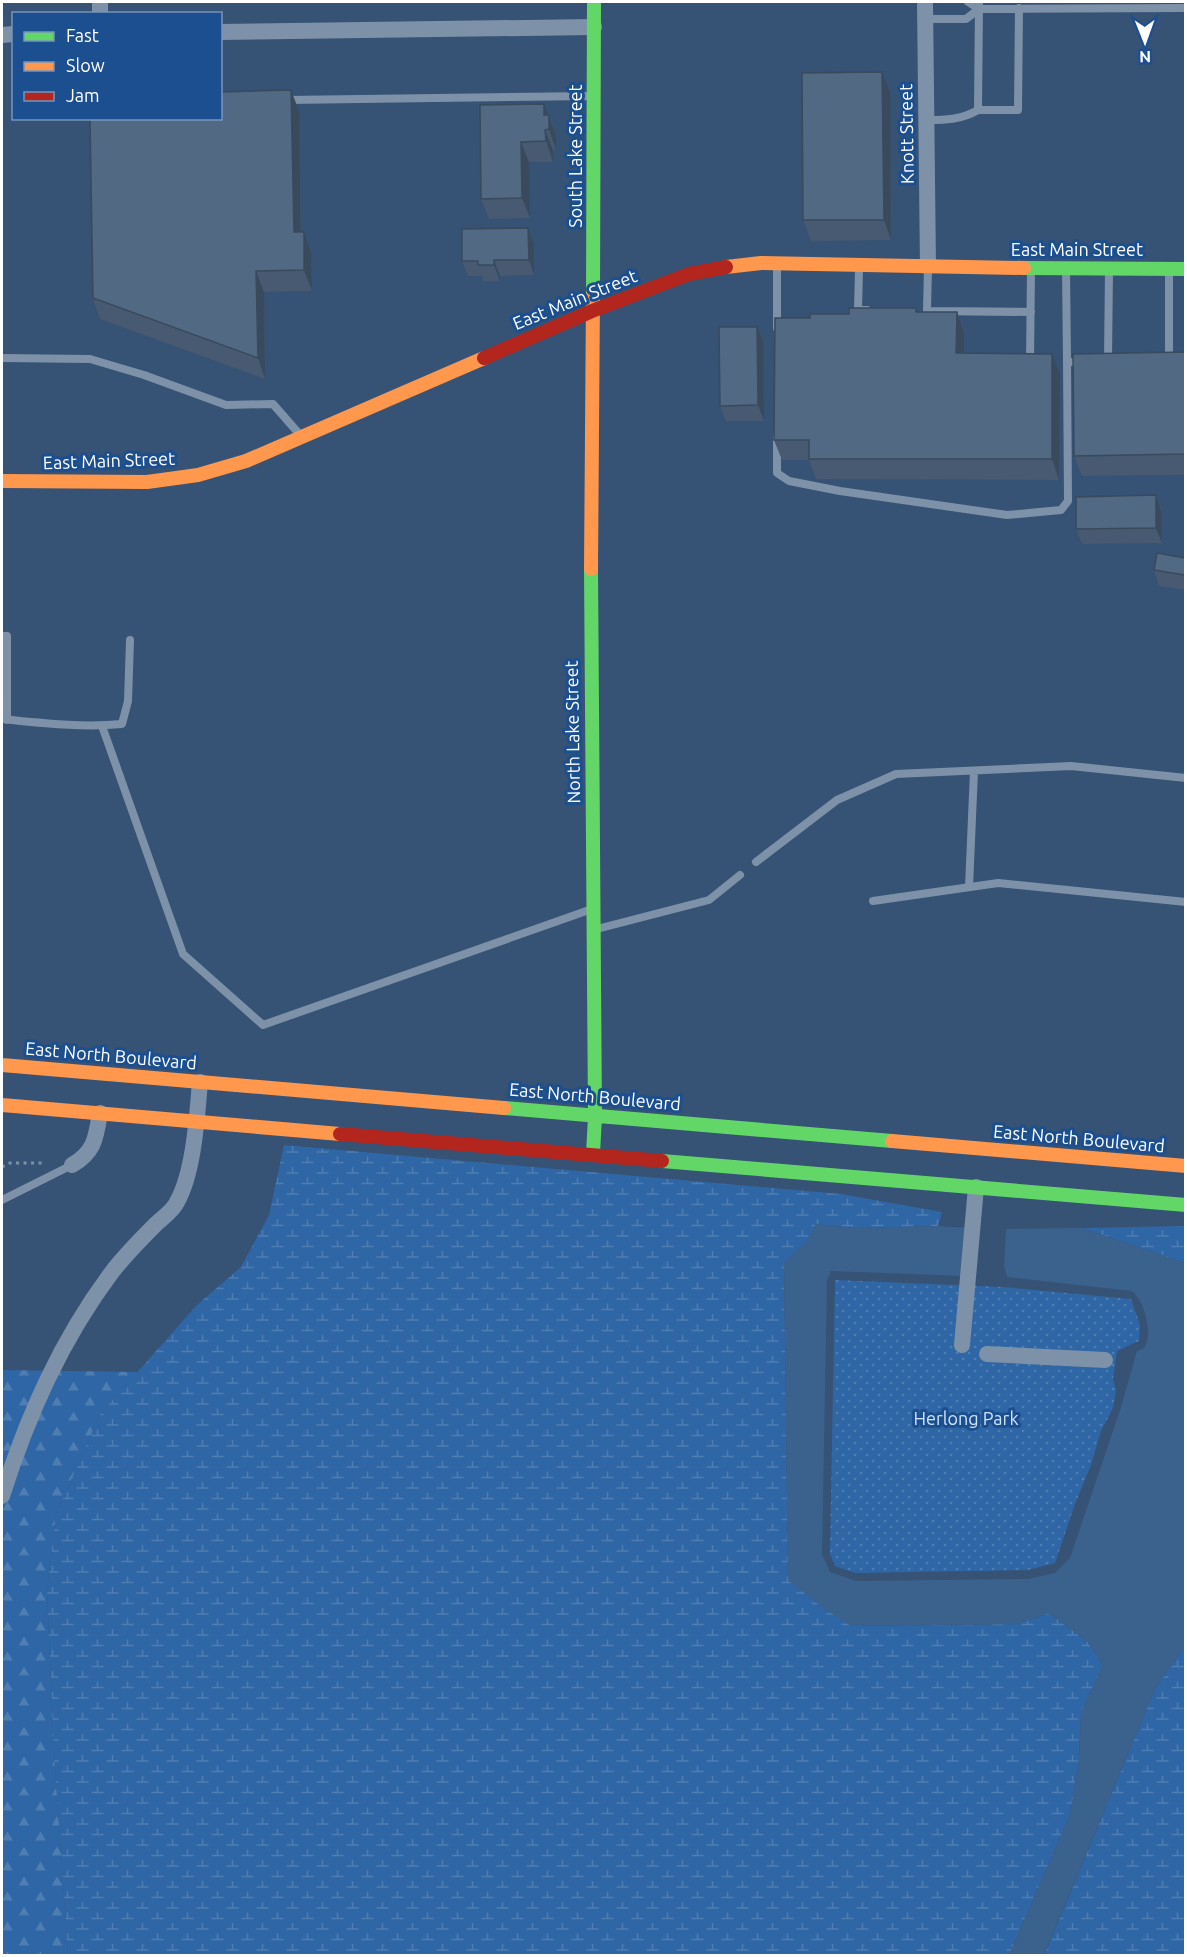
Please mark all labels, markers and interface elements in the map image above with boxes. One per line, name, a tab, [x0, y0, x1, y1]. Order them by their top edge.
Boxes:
legend	[12, 12, 222, 120]
north arrow	[1115, 12, 1175, 72]
text: Fast	[66, 25, 99, 45]
text: N	[1139, 48, 1151, 66]
text: Slow	[66, 55, 105, 75]
street label: South Lake Street	[565, 84, 585, 228]
street label: Knott Street	[895, 84, 917, 184]
text: Jam	[66, 85, 100, 105]
street label: East Main Street	[1011, 239, 1143, 259]
street label: East Main Street	[510, 265, 640, 333]
street label: East Main Street	[43, 448, 175, 472]
street label: North Lake Street	[561, 660, 583, 804]
street label: East North Boulevard	[24, 1038, 198, 1072]
street label: East North Boulevard	[508, 1079, 682, 1113]
street label: East North Boulevard	[992, 1121, 1166, 1155]
park label: Herlong Park	[913, 1408, 1019, 1428]

